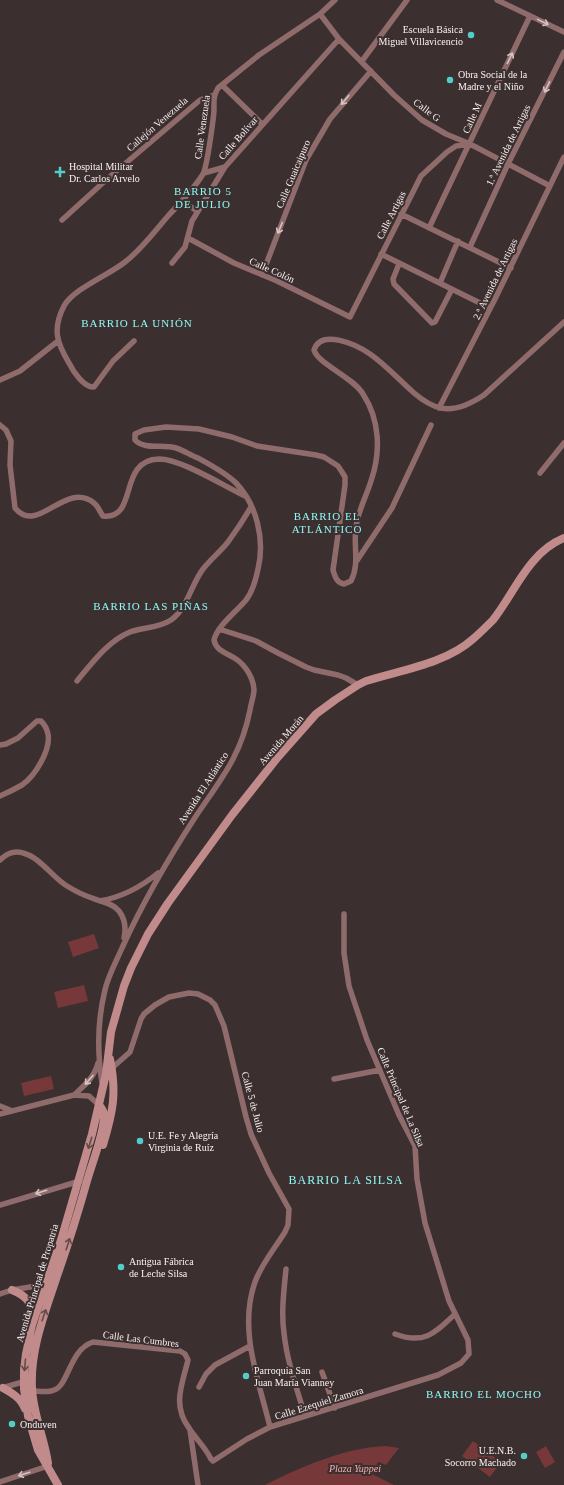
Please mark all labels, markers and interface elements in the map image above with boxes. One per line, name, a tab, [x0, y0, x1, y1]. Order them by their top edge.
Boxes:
one-way arrow	[537, 19, 549, 26]
place label: Escuela Básica Miguel Villavicencio	[379, 24, 464, 47]
marker: Escuela Básica Miguel Villavicencio	[466, 30, 476, 40]
one-way arrow	[507, 52, 514, 64]
place label: Obra Social de la Madre y el Niño	[458, 69, 528, 92]
marker: Obra Social de la Madre y el Niño	[445, 75, 455, 85]
one-way arrow	[543, 81, 550, 93]
street label: Callejón Venezuela	[124, 94, 190, 154]
street label: Calle Venezuela	[192, 94, 212, 160]
one-way arrow	[341, 95, 350, 106]
street label: Calle G	[411, 96, 443, 124]
street label: Calle M	[460, 101, 484, 135]
street label: 1.ª Avenida de Artigas	[484, 103, 532, 187]
street label: Calle Bolívar	[216, 114, 260, 162]
street label: Calle Guaicaipuro	[274, 138, 312, 210]
place label: Hospital Militar Dr. Carlos Arvelo	[69, 161, 140, 184]
marker: Hospital Militar Dr. Carlos Arvelo	[54, 166, 66, 178]
district label: BARRIO 5 DE JULIO	[174, 185, 232, 210]
street label: Calle Artigas	[374, 189, 408, 241]
one-way arrow	[276, 221, 284, 233]
street label: 2.ª Avenida de Artigas	[471, 237, 519, 321]
street label: Calle Colón	[248, 255, 296, 285]
district label: BARRIO LA UNIÓN	[81, 317, 193, 329]
district label: BARRIO EL ATLÁNTICO	[292, 510, 362, 535]
district label: BARRIO LAS PIÑAS	[93, 600, 209, 612]
street label: Avenida Morán	[256, 713, 306, 767]
street label: Avenida El Atlántico	[176, 750, 230, 826]
street label: Calle Principal de La Silsa	[375, 1046, 427, 1149]
street label: Calle 5 de Julio	[240, 1070, 266, 1134]
one-way arrow	[85, 1074, 94, 1085]
place label: U.E. Fe y Alegría Virginia de Ruíz	[148, 1130, 219, 1153]
one-way arrow	[86, 1136, 93, 1149]
marker: U.E. Fe y Alegría Virginia de Ruíz	[135, 1136, 145, 1146]
district label: BARRIO LA SILSA	[288, 1173, 404, 1187]
one-way arrow	[35, 1189, 48, 1196]
street label: Avenida Principal de Propatria	[14, 1222, 60, 1343]
one-way arrow	[65, 1237, 72, 1250]
place label: Antigua Fábrica de Leche Silsa	[129, 1256, 194, 1279]
marker: Antigua Fábrica de Leche Silsa	[116, 1262, 126, 1272]
one-way arrow	[41, 1309, 48, 1322]
street label: Calle Las Cumbres	[102, 1329, 180, 1349]
one-way arrow	[21, 1358, 28, 1371]
place label: Parroquia San Juan María Vianney	[254, 1365, 334, 1388]
marker: Parroquia San Juan María Vianney	[241, 1371, 251, 1381]
street label: Calle Ezequiel Zamora	[273, 1384, 365, 1422]
district label: BARRIO EL MOCHO	[426, 1388, 542, 1400]
marker: Onduven	[7, 1419, 17, 1429]
place label: Onduven	[20, 1419, 57, 1430]
place label: U.E.N.B. Socorro Machado	[445, 1445, 516, 1468]
marker: U.E.N.B. Socorro Machado	[519, 1451, 529, 1461]
park label: Plaza Yuppei	[328, 1463, 381, 1474]
one-way arrow	[18, 1471, 31, 1478]

